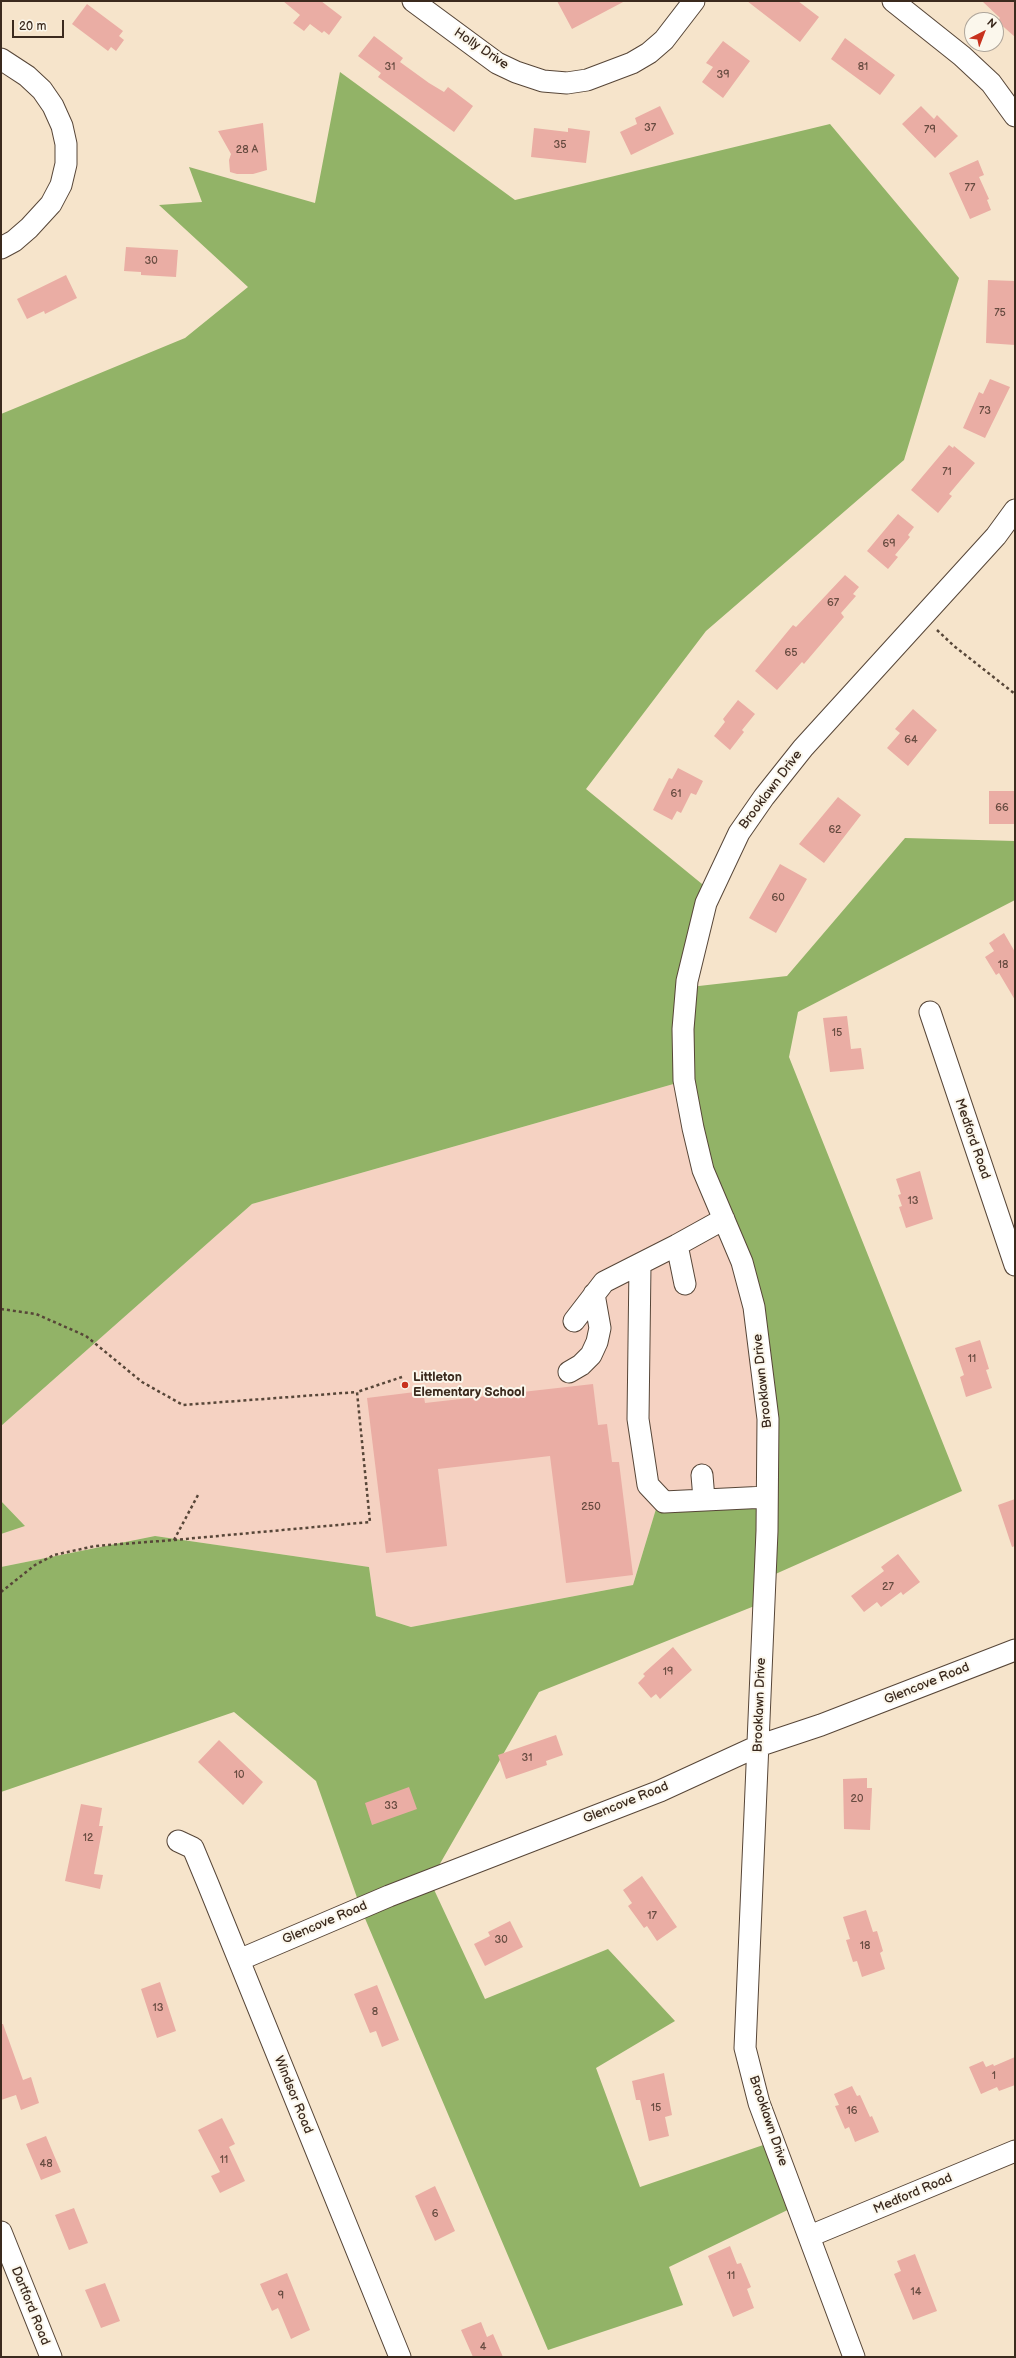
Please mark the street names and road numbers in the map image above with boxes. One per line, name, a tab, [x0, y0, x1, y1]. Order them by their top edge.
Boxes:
street label: Holly Drive	[451, 25, 511, 73]
street label: Brooklawn Drive	[736, 747, 806, 833]
street label: Medford Road	[951, 1097, 993, 1181]
street label: Brooklawn Drive	[750, 1333, 776, 1429]
street label: Brooklawn Drive	[751, 1657, 769, 1753]
street label: Glencove Road	[882, 1660, 972, 1708]
street label: Glencove Road	[581, 1779, 671, 1827]
street label: Glencove Road	[280, 1898, 370, 1948]
street label: Windsor Road	[270, 2054, 316, 2136]
street label: Brooklawn Drive	[745, 2074, 791, 2168]
street label: Medford Road	[871, 2170, 955, 2218]
street label: Dartford Road	[7, 2265, 53, 2347]

